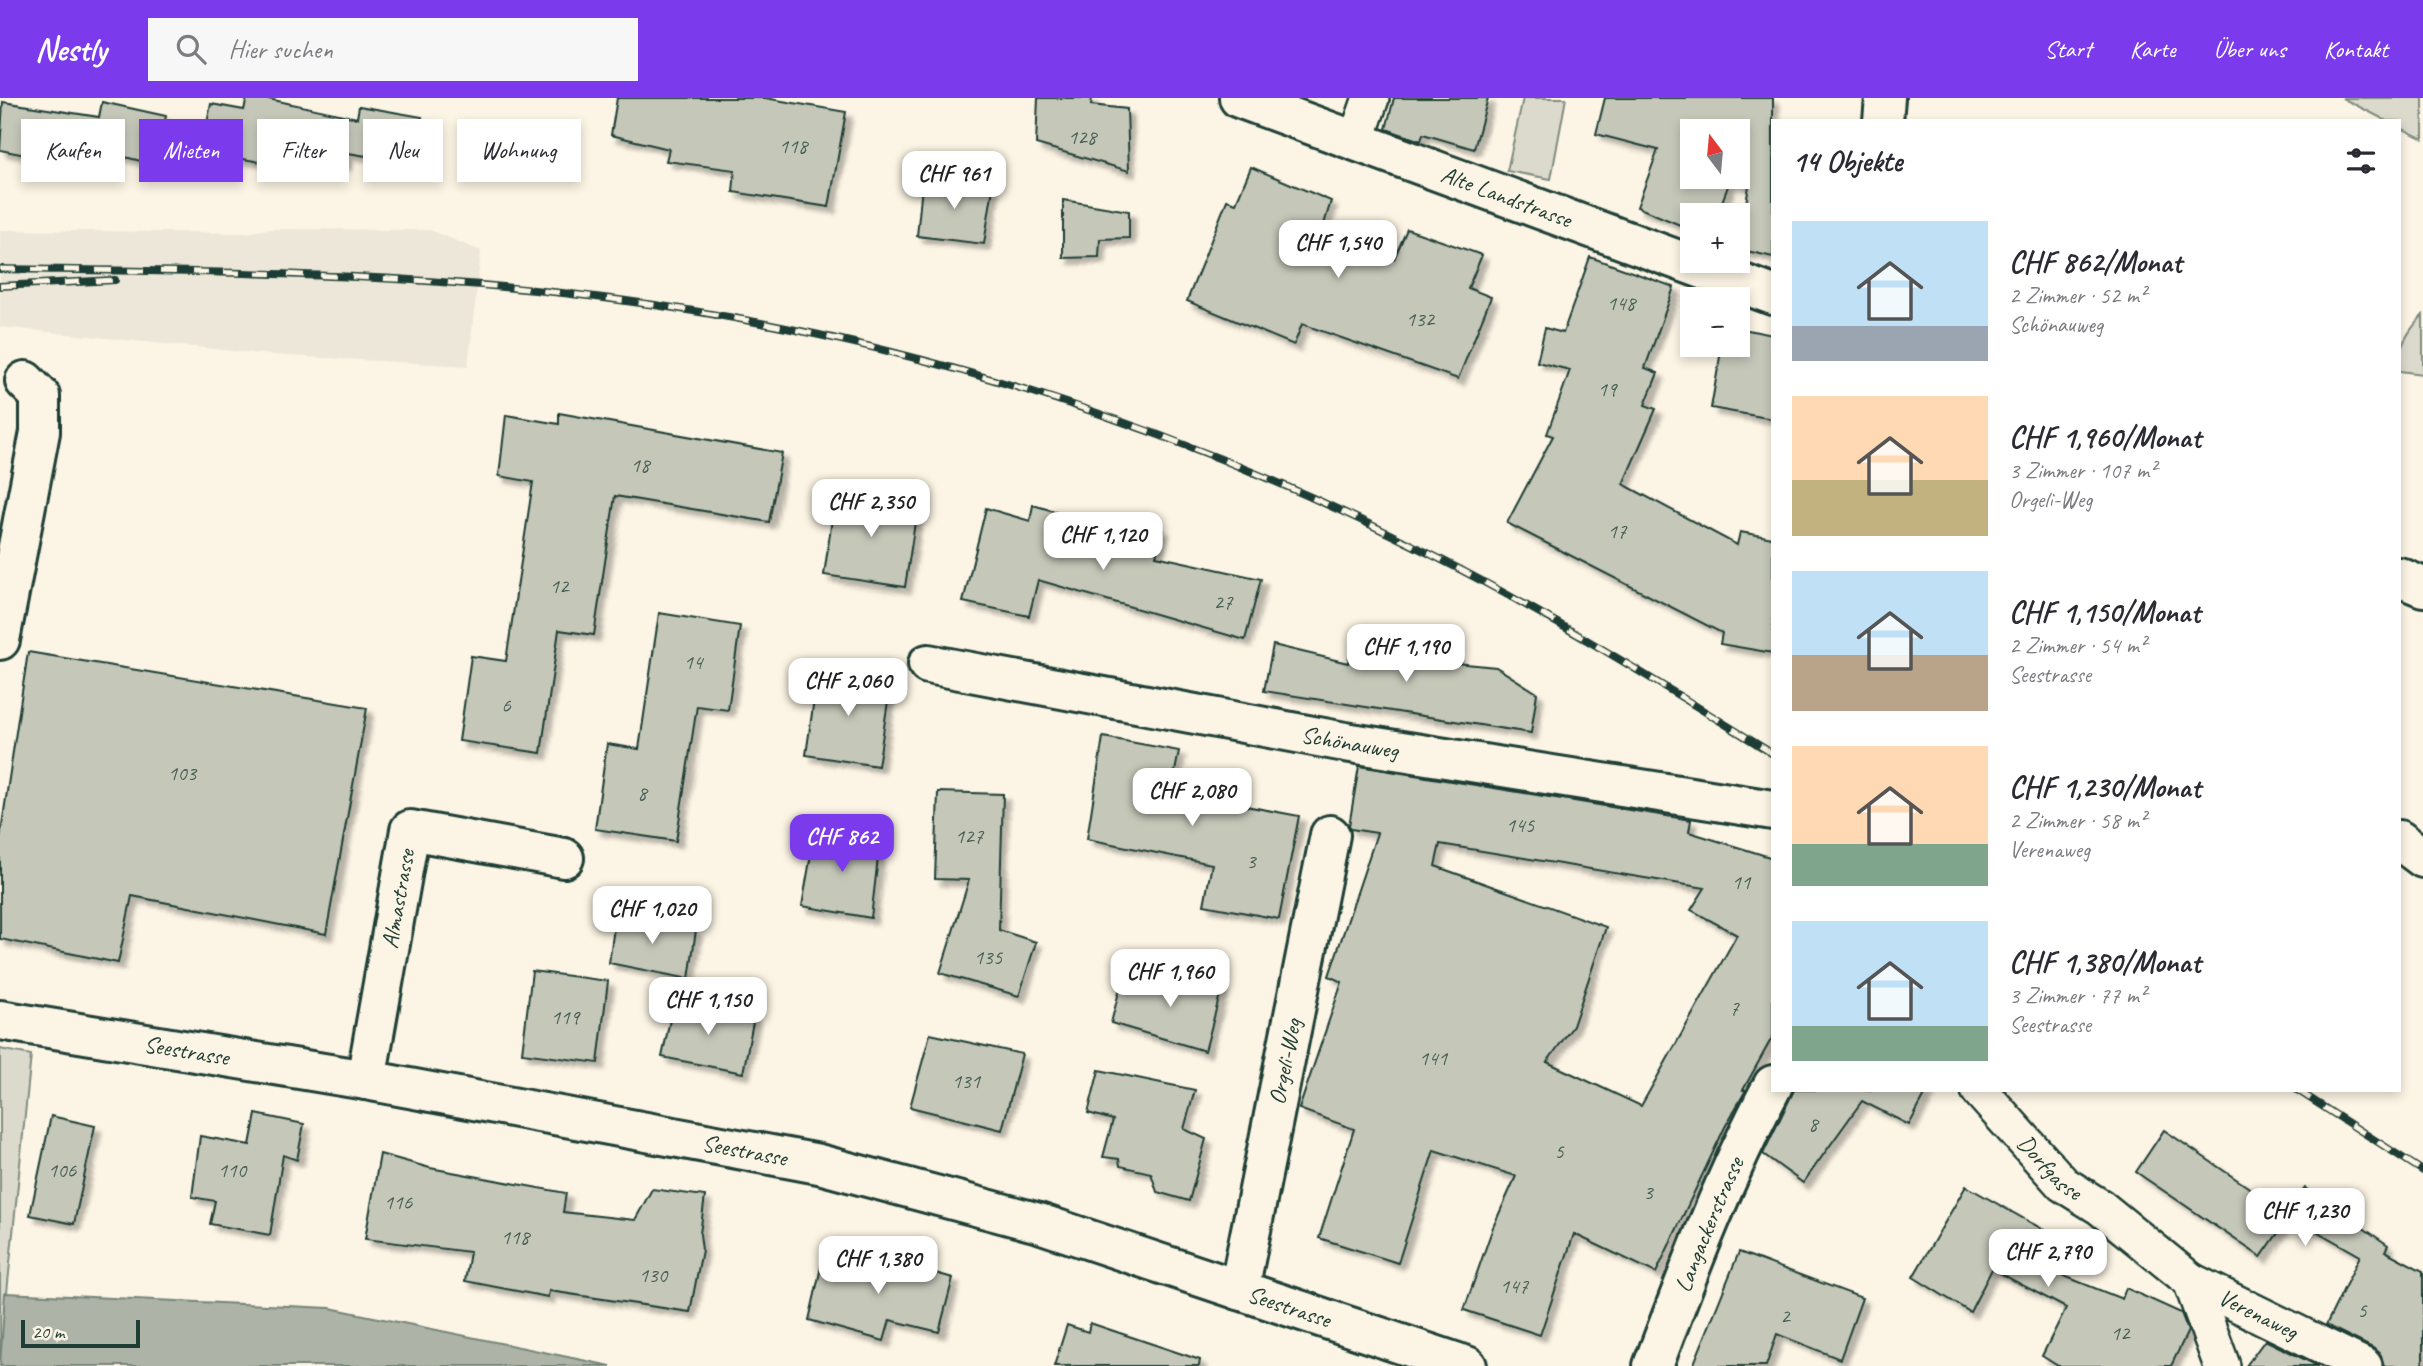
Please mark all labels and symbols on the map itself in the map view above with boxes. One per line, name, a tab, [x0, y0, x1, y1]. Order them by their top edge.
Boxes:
north arrow	[1680, 119, 1750, 189]
house number: 128	[1068, 124, 1099, 150]
house number: 118	[779, 133, 810, 159]
pin: CHF 961	[889, 152, 1019, 211]
street label: Alte Landstrasse	[1437, 159, 1578, 235]
pin: CHF 1,540	[1258, 220, 1418, 280]
house number: 148	[1607, 290, 1638, 316]
house number: 132	[1406, 306, 1436, 332]
house number: 19	[1598, 376, 1618, 402]
house number: 18	[631, 452, 652, 478]
pin: CHF 2,350	[791, 480, 951, 539]
pin: CHF 1,120	[1023, 512, 1183, 572]
house number: 17	[1608, 518, 1628, 544]
house number: 12	[550, 573, 570, 599]
house number: 27	[1214, 589, 1234, 615]
pin: CHF 1,190	[1326, 624, 1486, 684]
house number: 14	[684, 649, 705, 675]
pin: CHF 2,060	[768, 658, 928, 718]
house number: 6	[501, 692, 511, 718]
street label: Schönauweg	[1299, 719, 1402, 765]
house number: 103	[168, 760, 198, 786]
pin: CHF 2,080	[1112, 768, 1272, 828]
house number: 8	[637, 780, 649, 806]
house number: 145	[1506, 812, 1536, 838]
pin: CHF 862	[777, 814, 907, 874]
house number: 127	[955, 823, 985, 849]
street label: Almastrasse	[374, 845, 422, 951]
house number: 3	[1246, 848, 1257, 874]
house number: 11	[1732, 869, 1752, 895]
pin: CHF 1,020	[572, 886, 732, 946]
house number: 135	[974, 944, 1004, 970]
pin: CHF 1,960	[1090, 950, 1250, 1009]
pin: CHF 1,150	[628, 978, 788, 1037]
house number: 7	[1729, 995, 1740, 1021]
house number: 119	[551, 1004, 581, 1030]
street label: Orgeli-Weg	[1261, 1014, 1308, 1107]
street label: Seestrasse	[142, 1029, 233, 1073]
house number: 141	[1419, 1045, 1449, 1071]
house number: 131	[952, 1068, 982, 1094]
house number: 8	[1808, 1111, 1820, 1137]
street label: Seestrasse	[700, 1128, 792, 1173]
street label: Dorfgasse	[2011, 1128, 2089, 1208]
house number: 5	[1554, 1138, 1565, 1164]
street label: Langackerstrasse	[1668, 1150, 1751, 1296]
house number: 106	[48, 1157, 77, 1183]
house number: 110	[218, 1157, 248, 1183]
house number: 3	[1643, 1179, 1654, 1205]
pin: CHF 1,230	[2225, 1188, 2385, 1248]
house number: 116	[384, 1189, 413, 1215]
house number: 118	[501, 1224, 532, 1250]
pin: CHF 2,790	[1968, 1230, 2128, 1289]
pin: CHF 1,380	[798, 1236, 958, 1296]
house number: 130	[639, 1262, 669, 1288]
house number: 147	[1500, 1273, 1530, 1299]
street label: Seestrasse	[1244, 1279, 1336, 1335]
street label: Verenaweg	[2214, 1282, 2304, 1347]
house number: 5	[2357, 1297, 2368, 1323]
house number: 2	[1780, 1303, 1791, 1329]
scale bar	[21, 1317, 140, 1349]
house number: 12	[2111, 1320, 2131, 1346]

